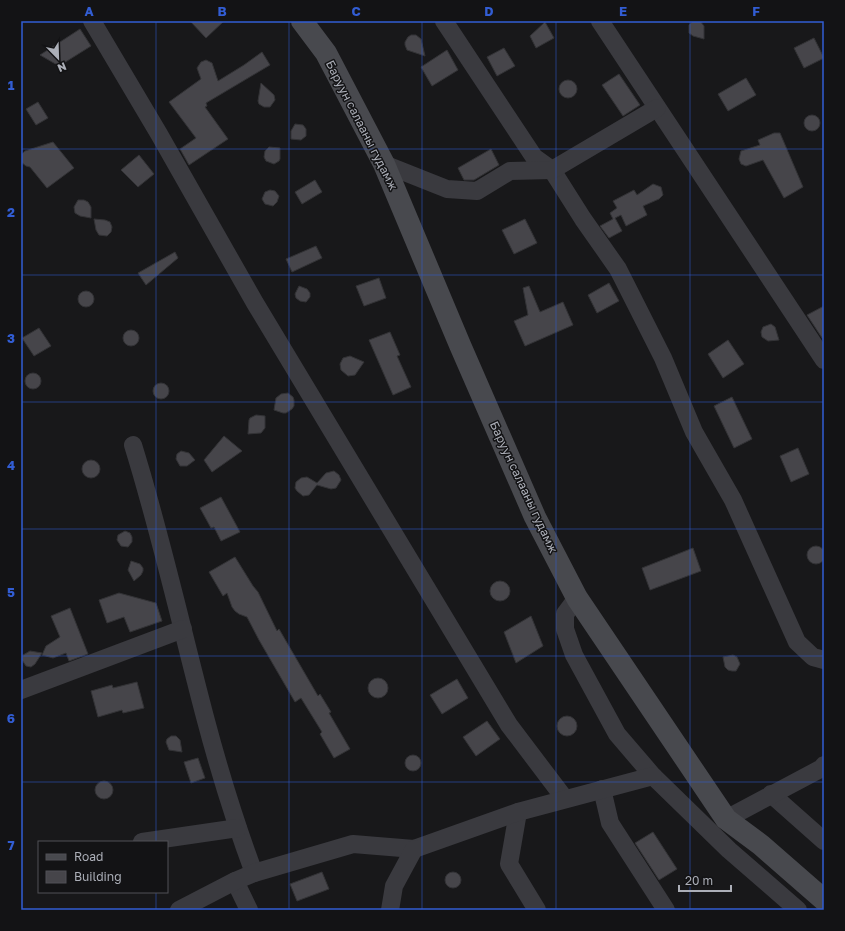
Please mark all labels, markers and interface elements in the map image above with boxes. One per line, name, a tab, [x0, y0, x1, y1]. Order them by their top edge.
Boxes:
text: A	[84, 3, 94, 19]
text: B	[217, 3, 227, 19]
text: C	[351, 3, 361, 19]
text: D	[484, 3, 494, 19]
text: E	[619, 3, 627, 19]
text: F	[752, 3, 760, 19]
north arrow	[38, 38, 78, 78]
street label: Баруун салааны гудамж	[323, 58, 401, 193]
text: N	[56, 60, 68, 75]
text: 1	[8, 77, 15, 93]
text: 2	[7, 204, 15, 220]
text: 3	[7, 330, 15, 346]
street label: Баруун салааны гудамж	[487, 419, 561, 556]
text: 4	[7, 457, 15, 473]
text: 5	[7, 584, 15, 600]
text: 6	[7, 710, 15, 726]
text: 7	[7, 837, 15, 853]
legend	[38, 841, 168, 893]
text: Road	[74, 849, 103, 864]
scale bar	[679, 867, 731, 893]
text: Building	[74, 869, 122, 884]
text: 20 m	[685, 873, 713, 888]

